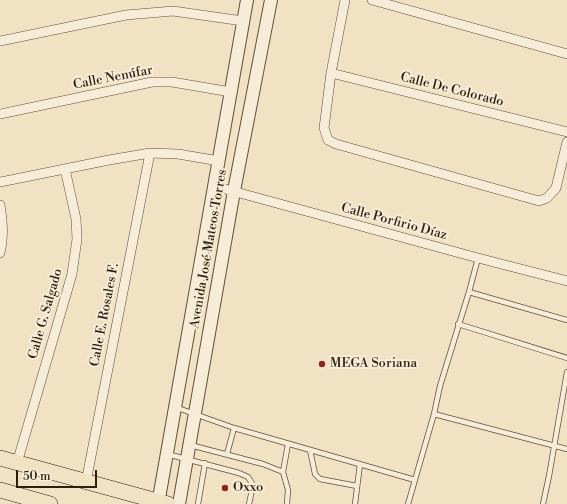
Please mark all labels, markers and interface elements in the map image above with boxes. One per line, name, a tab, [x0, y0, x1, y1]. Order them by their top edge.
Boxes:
street label: Calle Nenúfar	[72, 63, 154, 93]
street label: Calle De Colorado	[399, 70, 505, 110]
street label: Avenida José Mateos Torres	[187, 168, 231, 330]
street label: Calle Porfirio Díaz	[339, 200, 449, 244]
street label: Calle E. Rosales F.	[87, 262, 123, 368]
street label: Calle G. Salgado	[26, 267, 66, 361]
place label: MEGA Soriana	[330, 356, 417, 372]
marker: MEGA Soriana	[317, 359, 327, 369]
scale bar	[18, 462, 99, 488]
text: 50 m	[23, 469, 51, 484]
place label: Oxxo	[233, 480, 263, 496]
marker: Oxxo	[220, 483, 230, 493]

